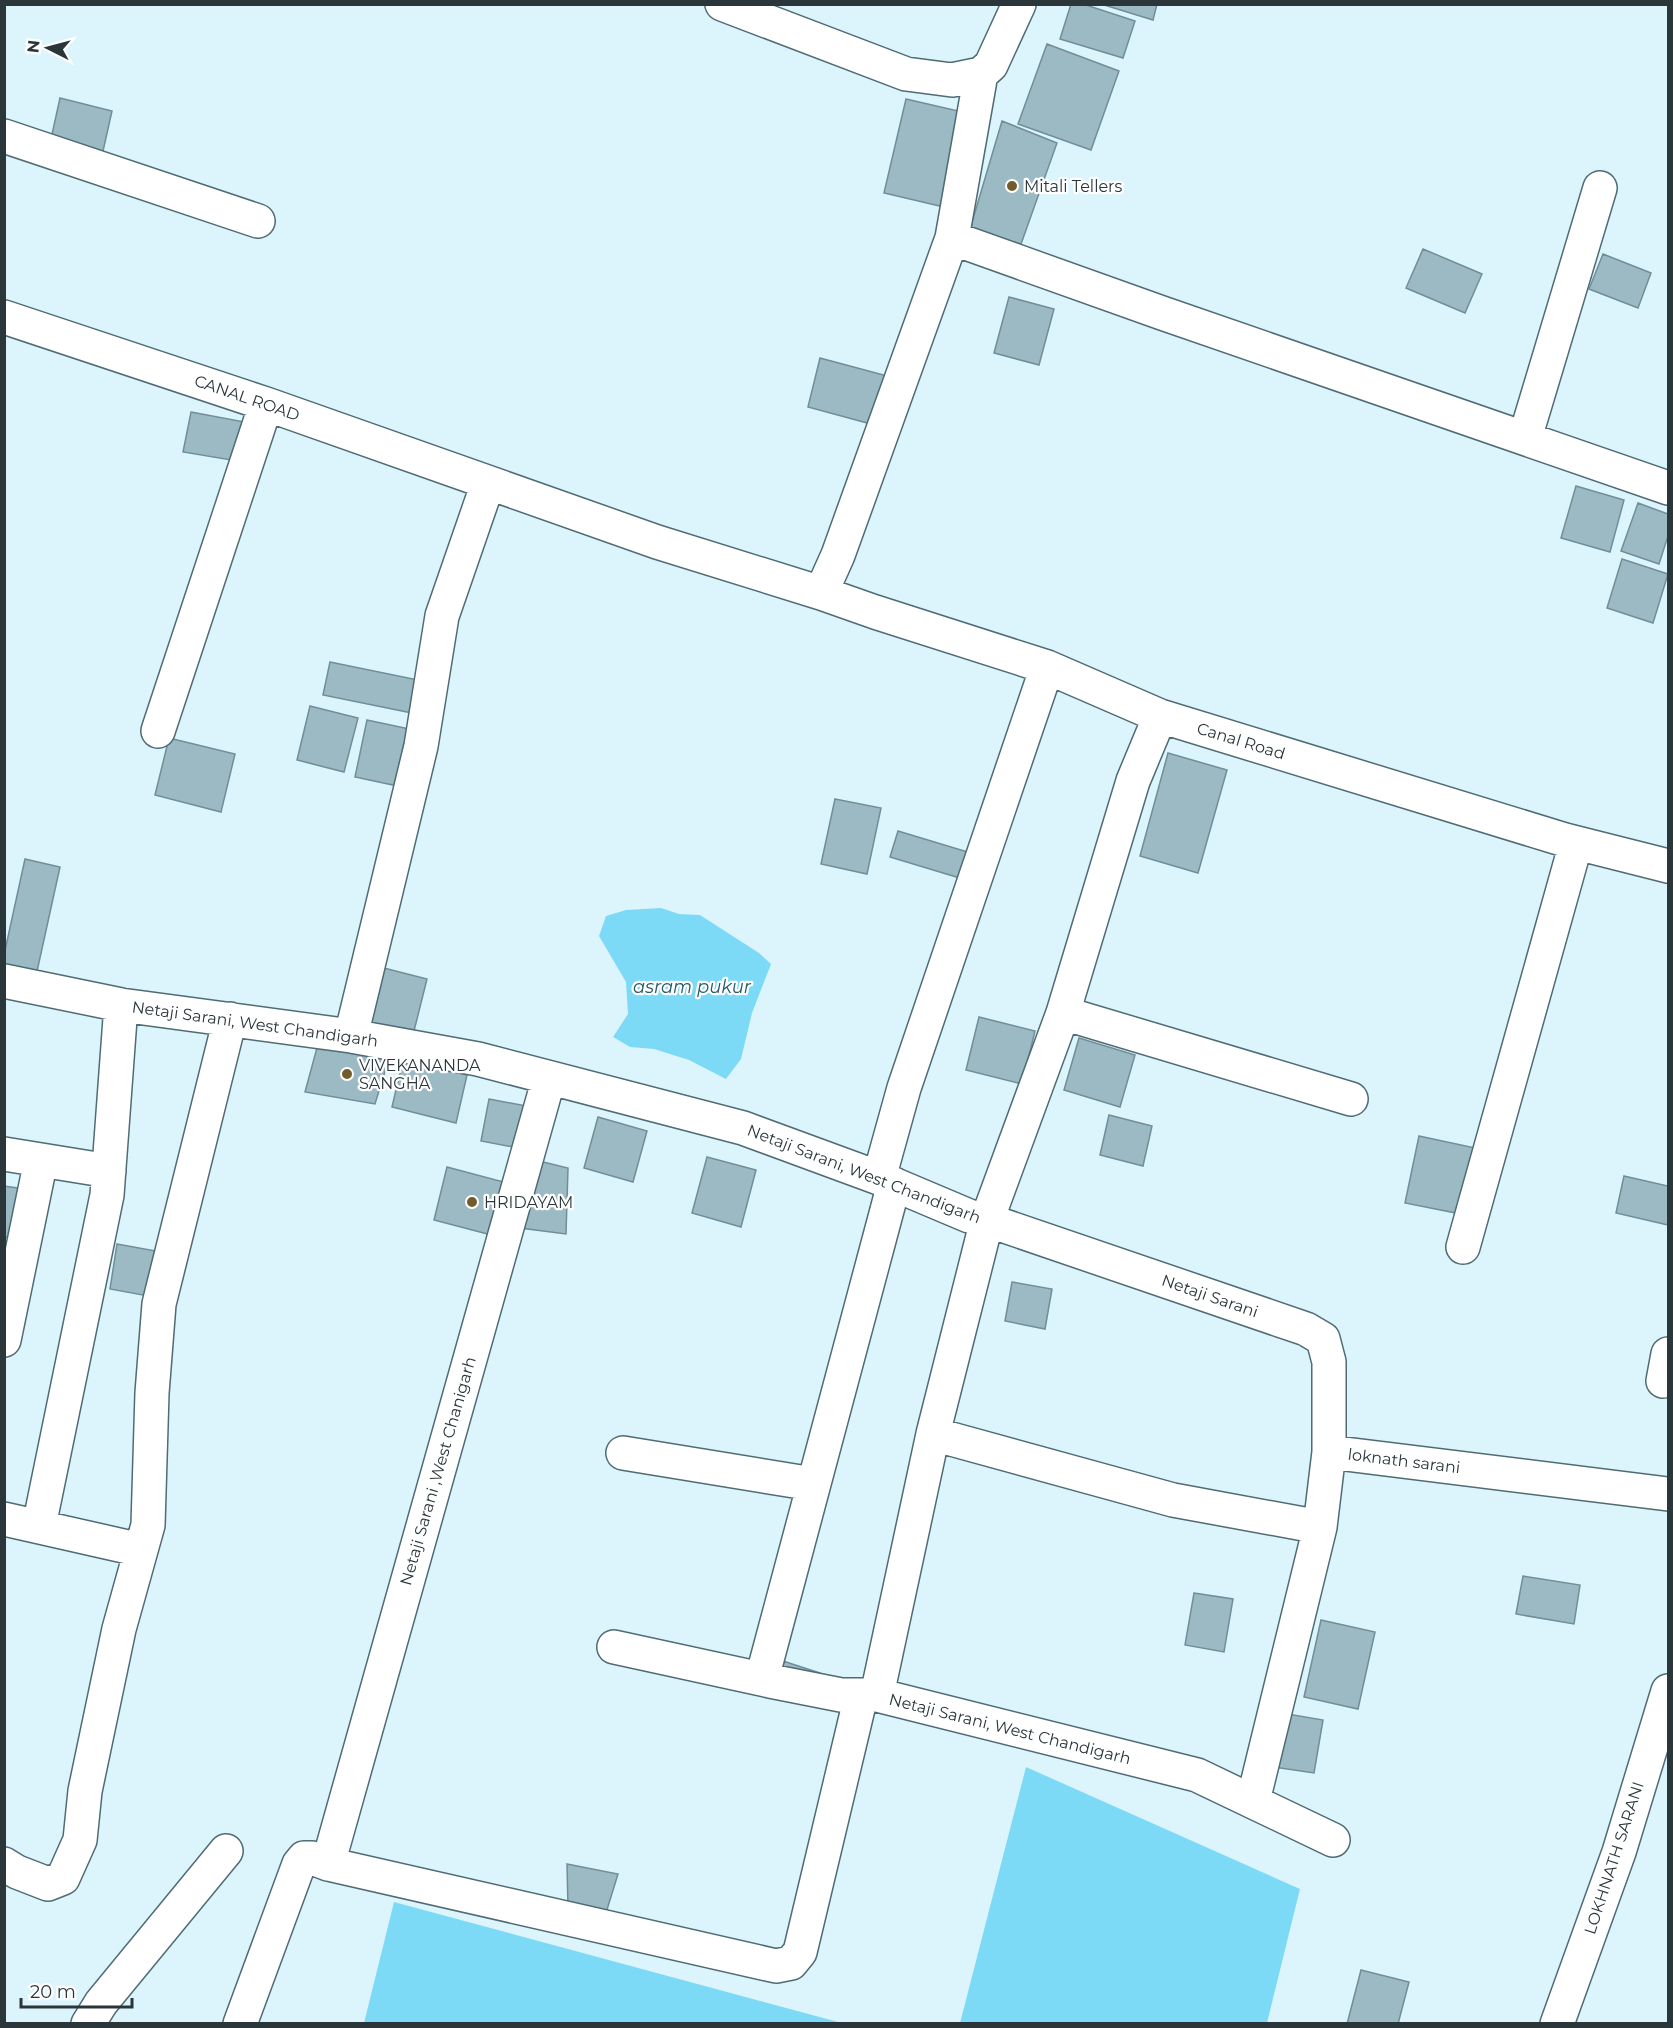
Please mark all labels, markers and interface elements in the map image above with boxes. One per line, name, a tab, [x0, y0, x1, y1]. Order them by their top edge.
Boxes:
north arrow	[18, 18, 78, 78]
text: N	[23, 39, 44, 54]
place label: Mitali Tellers	[1024, 177, 1122, 196]
marker: Mitali Tellers	[1005, 179, 1019, 193]
street label: CANAL ROAD	[192, 371, 302, 425]
street label: Canal Road	[1195, 719, 1287, 763]
water label: asram pukur	[633, 976, 752, 998]
street label: Netaji Sarani, West Chandigarh	[131, 997, 379, 1051]
place label: VIVEKANANDA SANGHA	[359, 1056, 481, 1093]
marker: VIVEKANANDA SANGHA	[340, 1067, 354, 1081]
street label: Netaji Sarani, West Chandigarh	[745, 1121, 983, 1227]
place label: HRIDAYAM	[484, 1193, 573, 1212]
marker: HRIDAYAM	[465, 1195, 479, 1209]
street label: Netaji Sarani	[1159, 1271, 1261, 1321]
street label: Netaji Sarani ,West Chanigarh	[396, 1354, 480, 1588]
street label: loknath sarani	[1347, 1445, 1461, 1477]
street label: Netaji Sarani, West Chandigarh	[887, 1690, 1133, 1768]
street label: LOKHNATH SARANI	[1580, 1779, 1648, 1937]
scale bar	[21, 1971, 132, 2009]
text: 20 m	[30, 1981, 76, 2003]

